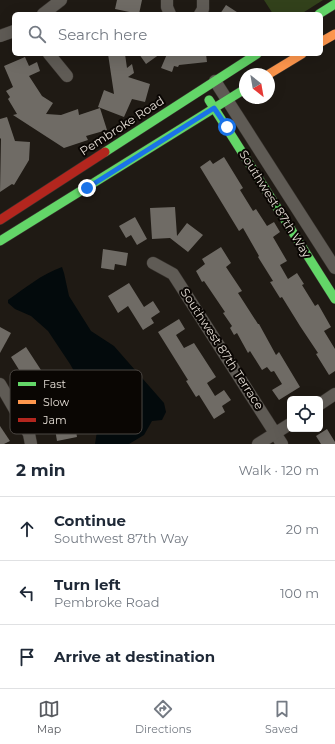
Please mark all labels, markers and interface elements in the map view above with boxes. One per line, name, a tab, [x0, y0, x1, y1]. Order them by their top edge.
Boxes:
search box	[12, 12, 323, 56]
icon: search	[26, 23, 48, 45]
text: Search here	[58, 25, 147, 44]
north arrow	[239, 68, 275, 104]
street label: Pembroke Road	[77, 93, 167, 158]
route start	[218, 118, 236, 136]
street label: Southwest 87th Way	[236, 147, 315, 261]
route end	[78, 179, 96, 197]
street label: Southwest 87th Terrace	[178, 285, 267, 412]
legend	[10, 370, 142, 434]
text: Fast	[43, 377, 67, 391]
text: Slow	[43, 395, 69, 409]
map controls	[287, 396, 323, 432]
button: locate	[287, 396, 323, 432]
text: Jam	[42, 413, 67, 427]
text: 2 min	[16, 460, 66, 480]
text: Walk · 120 m	[238, 462, 319, 478]
text: Continue	[54, 511, 126, 530]
icon: ahead	[16, 518, 38, 540]
text: 20 m	[286, 521, 319, 537]
text: Southwest 87th Way	[54, 530, 188, 546]
text: Turn left	[54, 575, 121, 594]
icon: left	[16, 582, 38, 604]
text: 100 m	[280, 585, 319, 601]
text: Pembroke Road	[54, 594, 160, 610]
icon: arrive	[16, 646, 38, 668]
text: Arrive at destination	[54, 647, 215, 666]
tab: Map	[37, 698, 61, 736]
tab: Directions	[135, 698, 191, 736]
tab: Saved	[265, 698, 298, 736]

